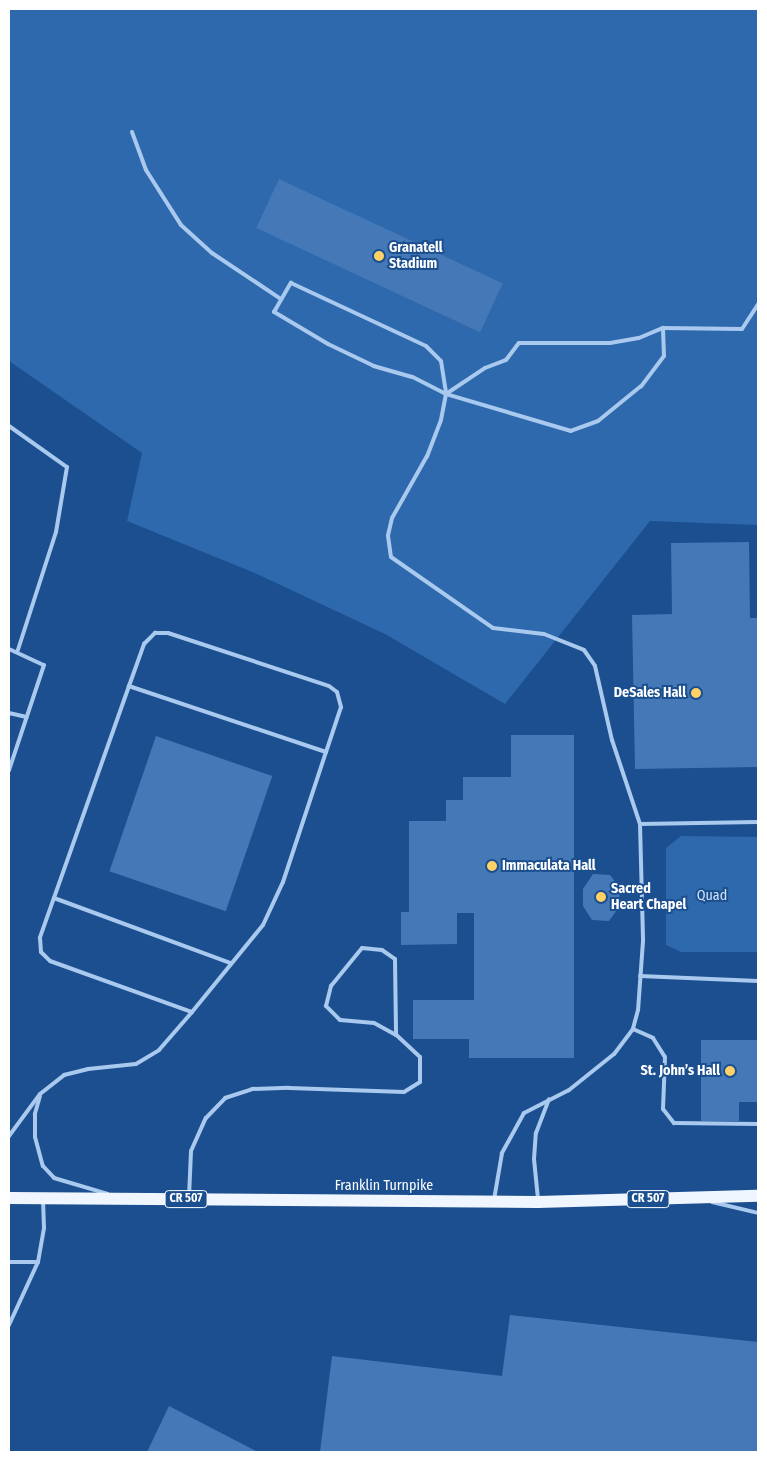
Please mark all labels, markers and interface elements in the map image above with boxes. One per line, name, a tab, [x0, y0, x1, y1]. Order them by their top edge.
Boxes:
place label: Granatell Stadium	[389, 240, 443, 272]
marker: Granatell Stadium	[373, 250, 385, 262]
place label: DeSales Hall	[614, 685, 686, 701]
marker: DeSales Hall	[690, 687, 702, 699]
place label: Immaculata Hall	[502, 858, 596, 874]
marker: Immaculata Hall	[486, 860, 498, 872]
place label: Sacred Heart Chapel	[611, 881, 686, 914]
park label: Quad	[697, 888, 727, 904]
marker: Sacred Heart Chapel	[595, 891, 607, 903]
place label: St. John’s Hall	[641, 1063, 720, 1079]
marker: St. John’s Hall	[724, 1065, 736, 1077]
street label: Franklin Turnpike	[335, 1178, 433, 1194]
road number: CR 507	[164, 1190, 208, 1208]
road number: CR 507	[626, 1190, 670, 1208]

